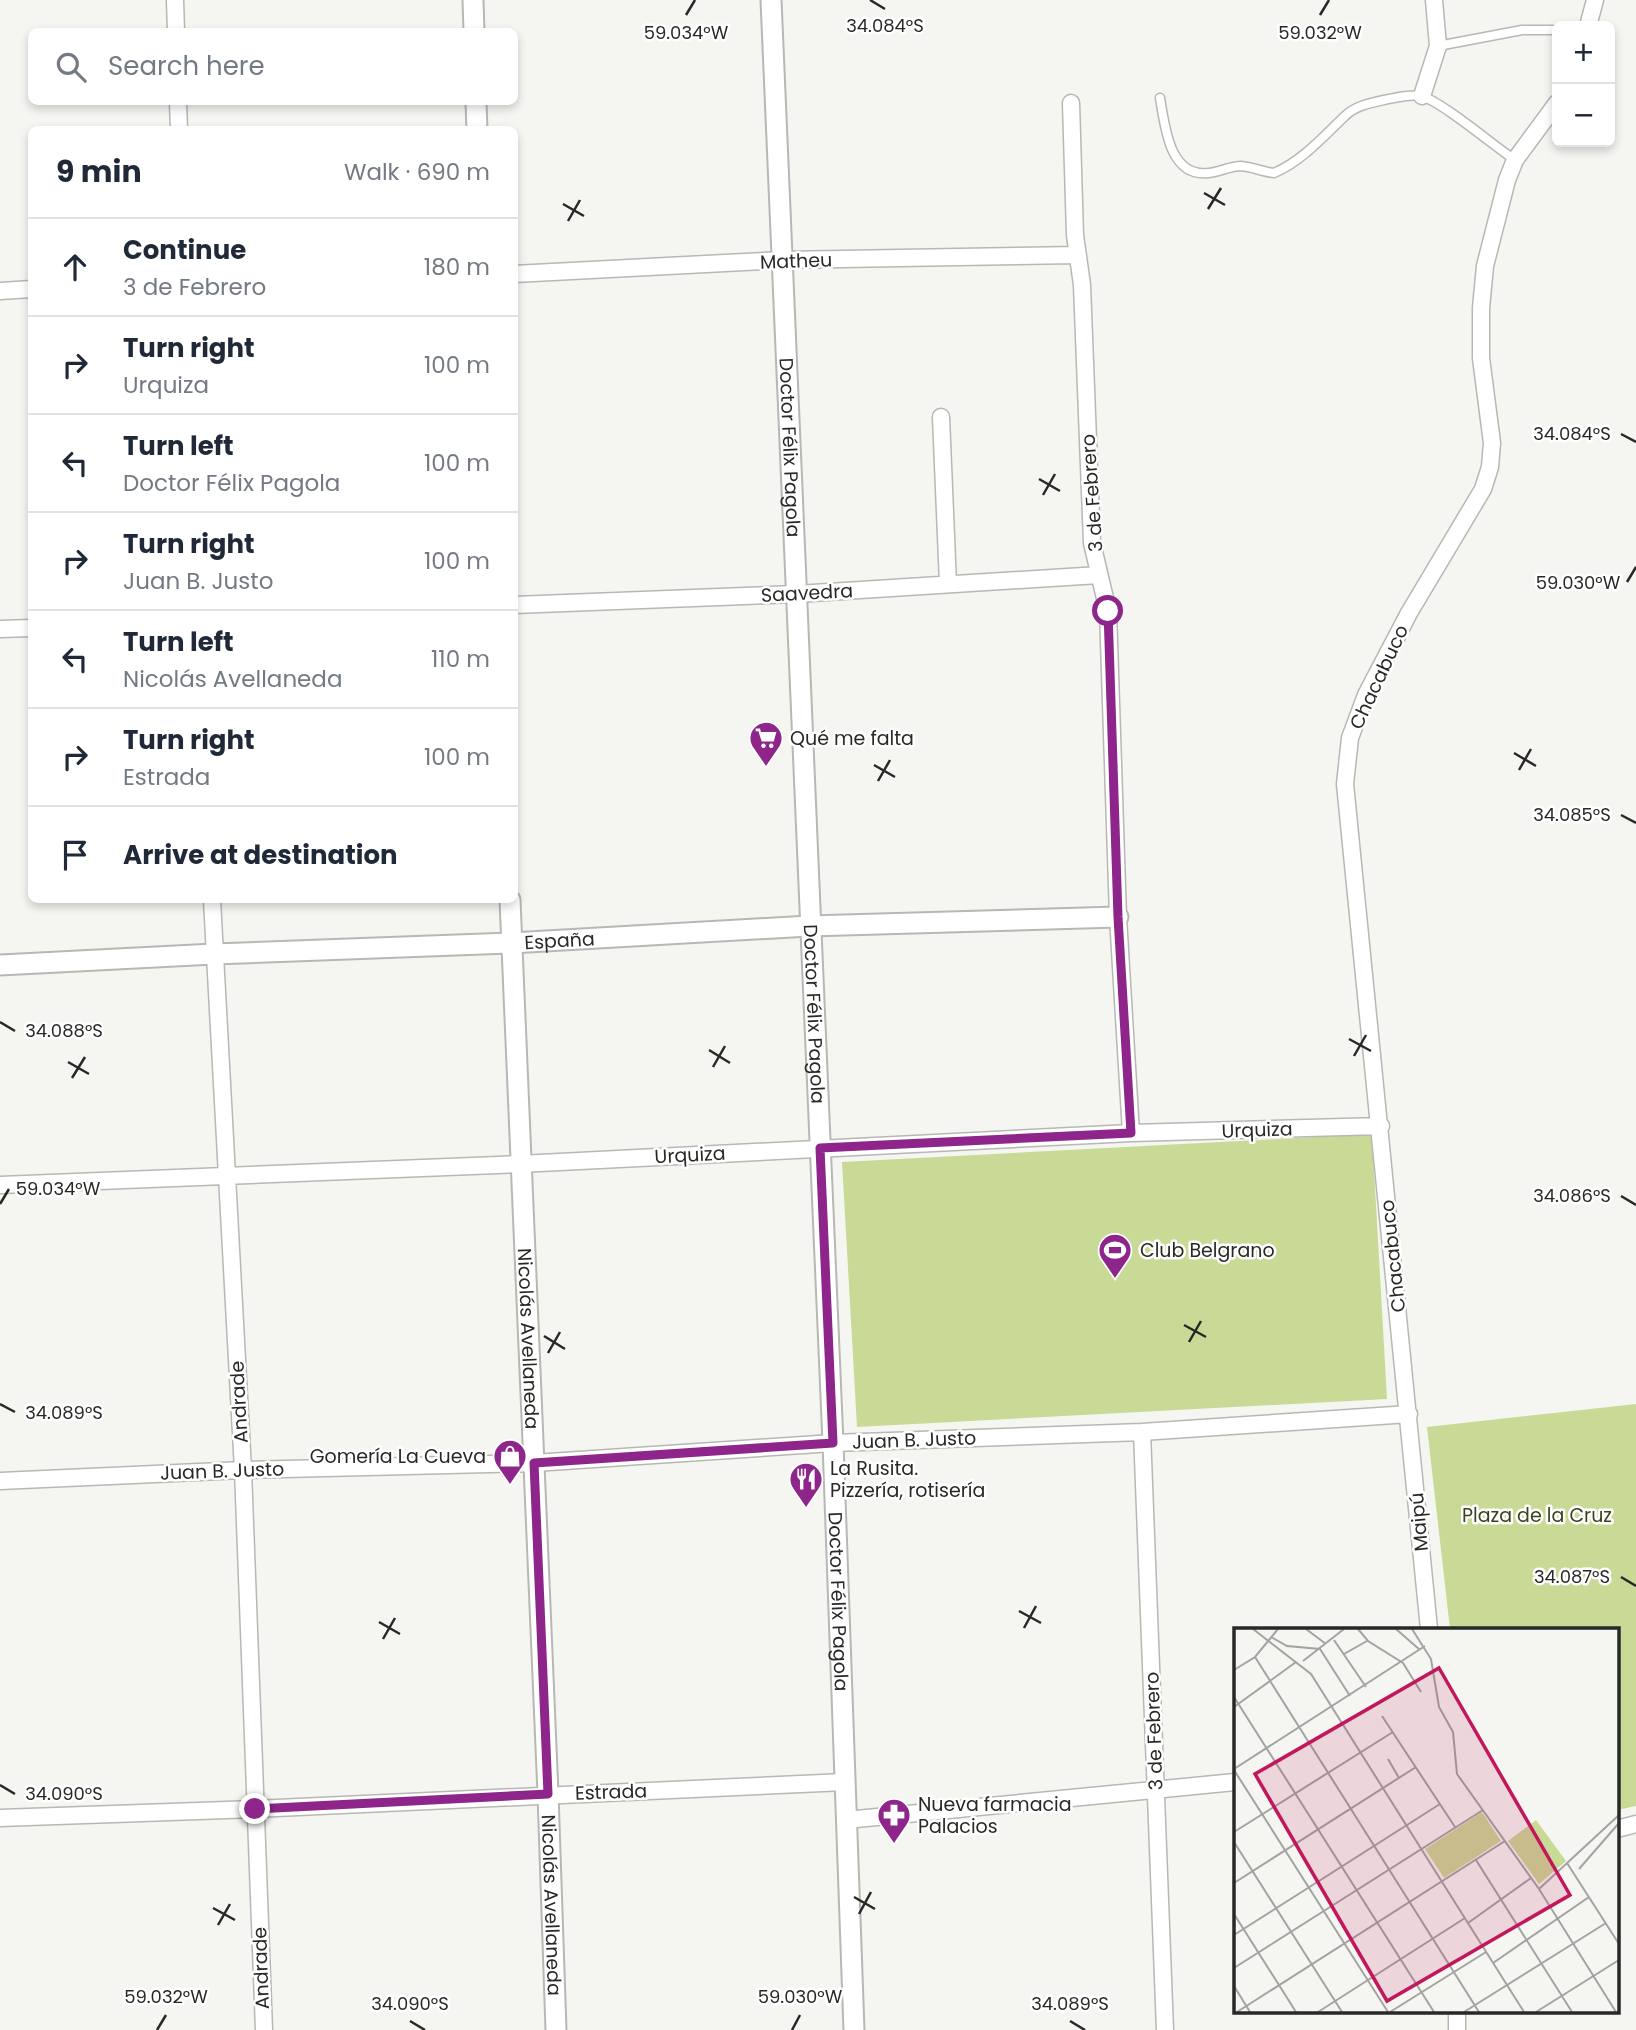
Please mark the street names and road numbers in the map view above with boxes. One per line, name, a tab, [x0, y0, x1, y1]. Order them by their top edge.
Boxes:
street label: Matheu	[759, 246, 833, 276]
street label: Doctor Félix Pagola	[773, 357, 808, 538]
street label: 3 de Febrero	[1074, 433, 1110, 553]
street label: Saavedra	[760, 577, 854, 609]
street label: Chacabuco	[1343, 620, 1415, 734]
street label: Doctor Félix Pagola	[797, 924, 832, 1104]
street label: España	[524, 925, 595, 956]
street label: Urquiza	[1221, 1115, 1293, 1145]
street label: Urquiza	[654, 1140, 726, 1170]
street label: Chacabuco	[1374, 1199, 1412, 1313]
street label: Nicolás Avellaneda	[511, 1247, 546, 1430]
street label: Andrade	[223, 1360, 255, 1444]
street label: Juan B. Justo	[851, 1424, 977, 1456]
street label: Juan B. Justo	[159, 1455, 285, 1487]
street label: Maipú	[1403, 1491, 1435, 1553]
street label: Doctor Félix Pagola	[822, 1511, 855, 1692]
street label: 3 de Febrero	[1138, 1671, 1170, 1791]
street label: Estrada	[574, 1777, 648, 1807]
street label: Nicolás Avellaneda	[535, 1814, 568, 1996]
street label: Andrade	[246, 1926, 276, 2010]

